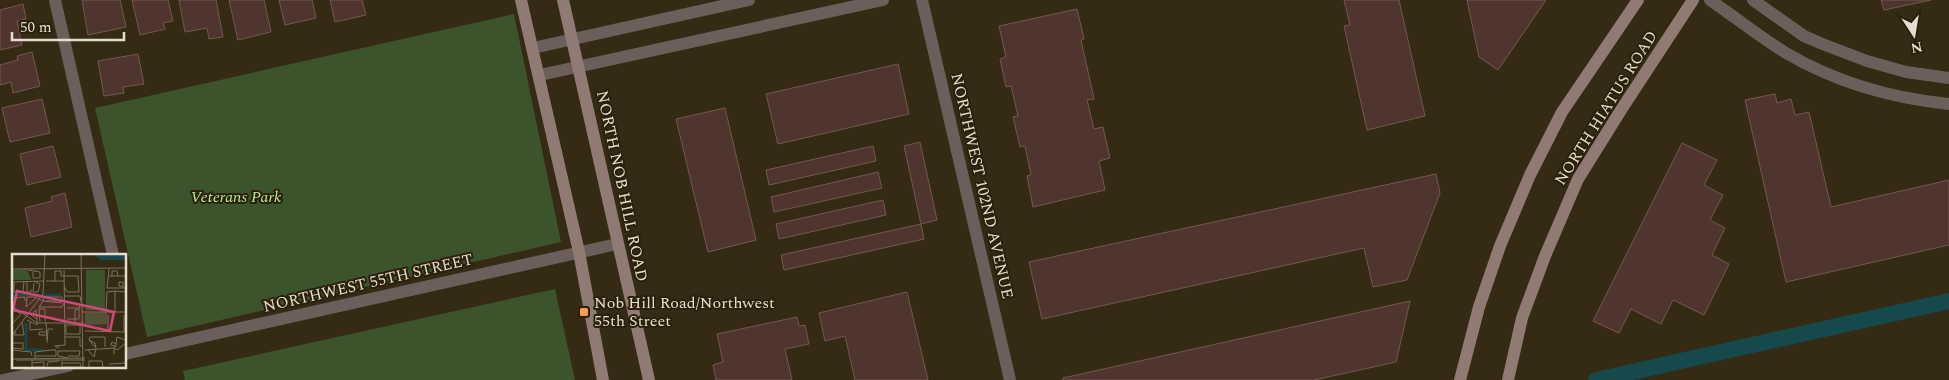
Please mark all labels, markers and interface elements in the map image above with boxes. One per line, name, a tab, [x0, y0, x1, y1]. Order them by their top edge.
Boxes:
scale bar	[12, 10, 125, 42]
north arrow	[1889, 10, 1939, 60]
text: 50 m	[20, 16, 52, 39]
street label: NORTH HIATUS ROAD	[1549, 26, 1663, 190]
text: N	[1909, 36, 1924, 59]
street label: NORTHWEST 102ND AVENUE	[944, 71, 1020, 301]
street label: NORTH NOB HILL ROAD	[590, 88, 654, 284]
park label: Veterans Park	[191, 185, 282, 209]
street label: NORTHWEST 55TH STREET	[261, 247, 475, 319]
inset map	[12, 254, 126, 368]
place label: Nob Hill Road/Northwest 55th Street	[594, 291, 775, 333]
marker: Nob Hill Road/Northwest 55th Street	[578, 306, 590, 318]

